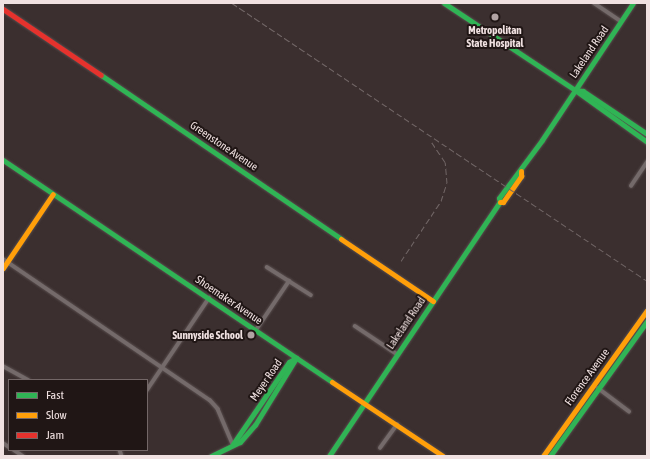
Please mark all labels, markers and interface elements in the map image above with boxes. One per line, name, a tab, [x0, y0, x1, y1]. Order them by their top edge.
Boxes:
marker: Metropolitan State Hospital	[489, 11, 501, 23]
street label: Lakeland Road	[567, 23, 611, 81]
place label: Metropolitan State Hospital	[467, 24, 523, 50]
street label: Greenstone Avenue	[188, 119, 260, 173]
street label: Shoemaker Avenue	[193, 273, 265, 327]
street label: Lakeland Road	[384, 294, 428, 352]
place label: Sunnyside School	[172, 328, 243, 342]
marker: Sunnyside School	[246, 330, 256, 340]
street label: Florence Avenue	[562, 346, 612, 408]
street label: Meyer Road	[247, 357, 285, 403]
legend	[8, 379, 148, 451]
text: Fast	[46, 388, 64, 402]
text: Slow	[46, 408, 67, 422]
text: Jam	[46, 428, 64, 442]

